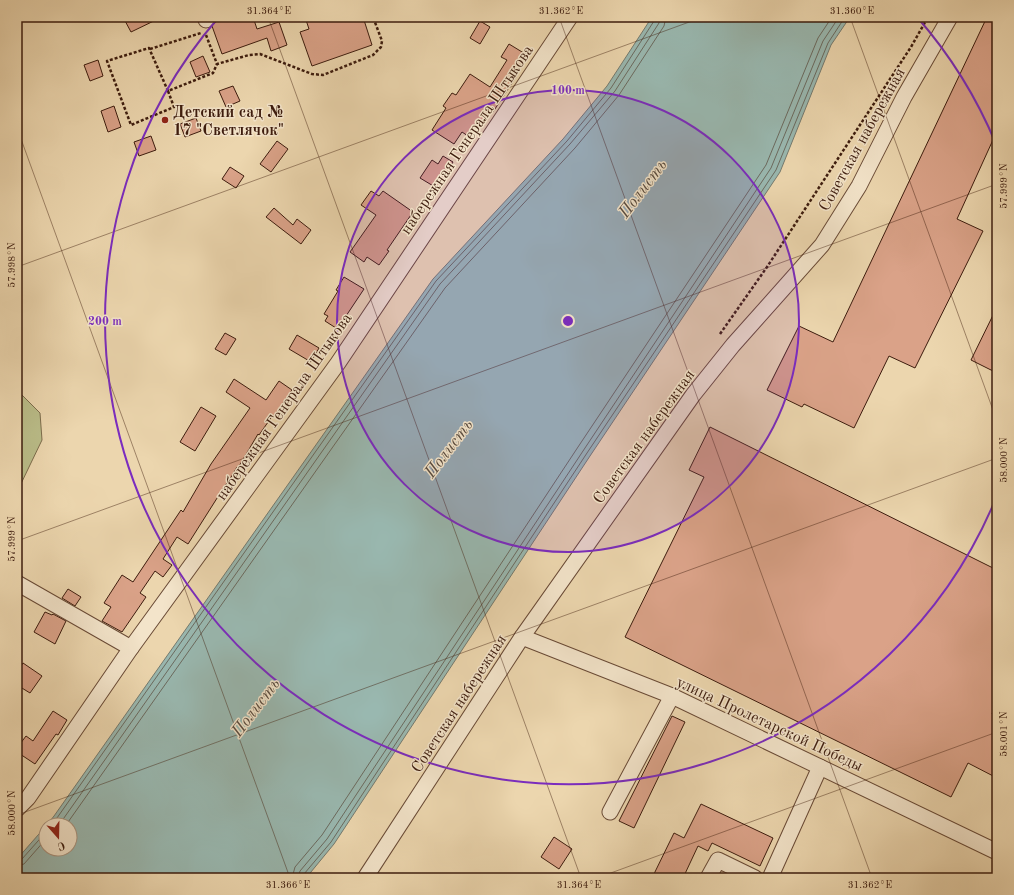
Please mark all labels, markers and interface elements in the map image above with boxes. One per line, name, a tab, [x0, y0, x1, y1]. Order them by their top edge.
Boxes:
text: 31.364°E	[247, 6, 291, 16]
text: 31.362°E	[539, 6, 583, 16]
text: 31.360°E	[830, 6, 874, 16]
street label: набережная Генерала Штыкова	[398, 43, 537, 238]
street label: Советская набережная	[817, 66, 909, 214]
text: 100 m	[551, 85, 585, 97]
place label: Детский сад № 17 "Светлячок"	[173, 105, 284, 139]
marker: Детский сад № 17 "Светлячок"	[160, 115, 170, 125]
water label: Полисть	[615, 156, 671, 222]
text: 57.999°N	[999, 163, 1009, 209]
text: 57.998°N	[7, 242, 17, 288]
street label: набережная Генерала Штыкова	[214, 311, 356, 504]
centre of rings	[561, 314, 575, 328]
text: 200 m	[88, 316, 122, 328]
street label: Советская набережная	[591, 367, 698, 507]
water label: Полисть	[421, 416, 477, 482]
text: 58.000°N	[999, 437, 1009, 483]
text: 57.999°N	[7, 516, 17, 562]
street label: Советская набережная	[409, 632, 510, 776]
water label: Полисть	[228, 675, 284, 741]
street label: улица Пролетарской Победы	[673, 675, 865, 775]
text: 58.001°N	[999, 711, 1009, 757]
text: 58.000°N	[7, 790, 17, 836]
north arrow	[38, 817, 78, 857]
text: С	[56, 839, 66, 851]
text: 31.366°E	[266, 880, 310, 890]
text: 31.364°E	[557, 880, 601, 890]
text: 31.362°E	[848, 880, 892, 890]

